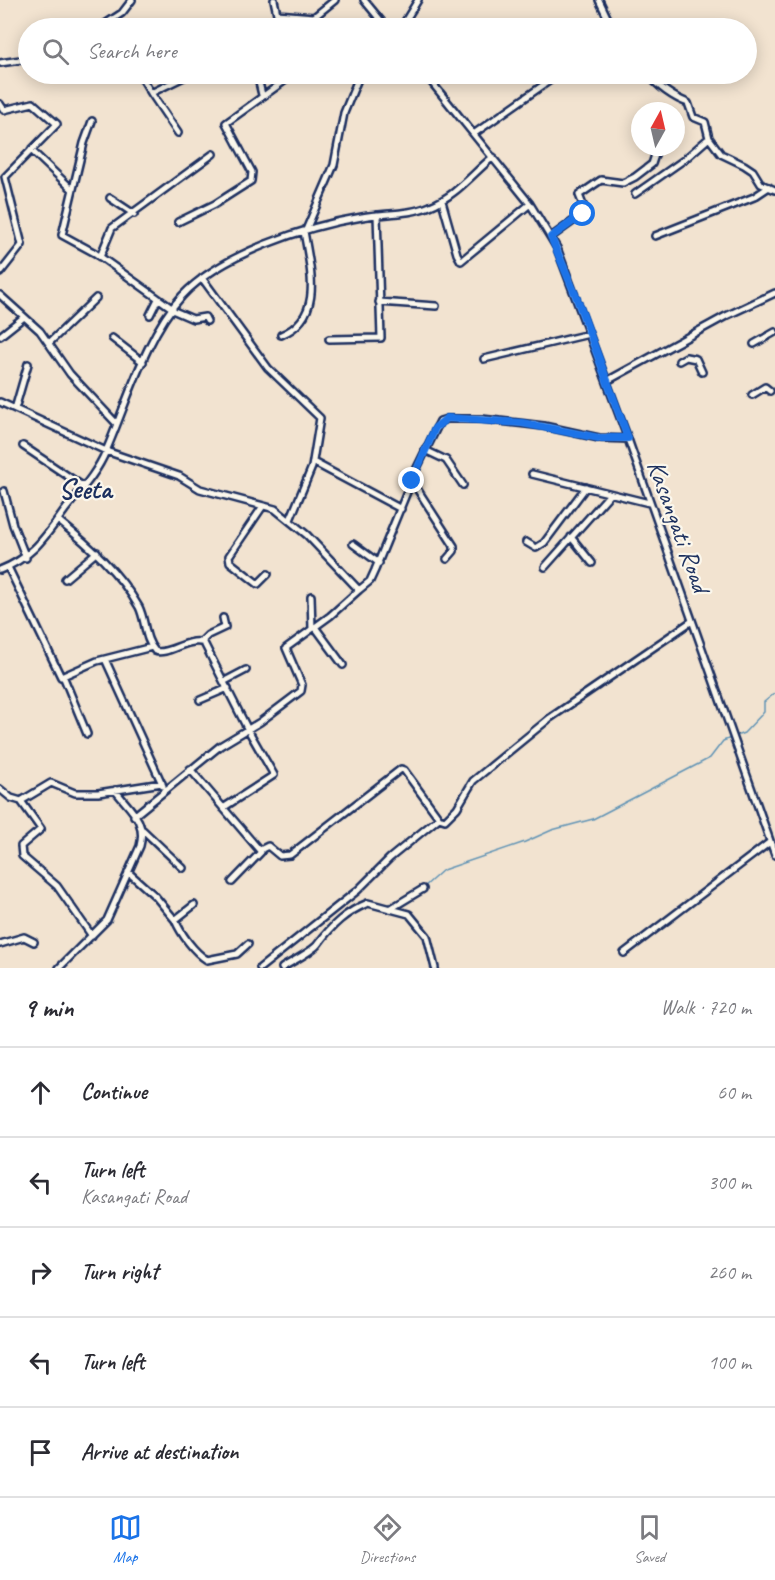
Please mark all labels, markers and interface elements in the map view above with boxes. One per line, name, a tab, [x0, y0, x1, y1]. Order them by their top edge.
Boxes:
search box	[18, 18, 757, 84]
icon: search	[39, 35, 72, 68]
text: Search here	[87, 37, 177, 65]
north arrow	[631, 102, 685, 156]
route start	[569, 200, 595, 226]
street label: Kasangati Road	[639, 456, 719, 600]
route end	[398, 467, 424, 493]
district label: Seeta	[58, 471, 114, 506]
text: 9 min	[24, 991, 74, 1024]
text: Walk · 720 m	[661, 995, 751, 1020]
icon: ahead	[24, 1076, 57, 1109]
text: Continue	[81, 1078, 147, 1106]
text: 60 m	[717, 1080, 751, 1105]
text: Turn left	[81, 1156, 145, 1184]
icon: left	[24, 1166, 57, 1199]
text: 300 m	[708, 1170, 751, 1195]
text: Kasangati Road	[81, 1184, 187, 1209]
icon: right	[24, 1256, 57, 1289]
text: Turn right	[81, 1258, 158, 1286]
text: 260 m	[708, 1260, 751, 1285]
icon: left	[24, 1346, 57, 1379]
text: Turn left	[81, 1348, 145, 1376]
text: 100 m	[708, 1350, 751, 1375]
icon: arrive	[24, 1436, 57, 1469]
text: Arrive at destination	[81, 1438, 238, 1466]
tab: Map	[109, 1511, 142, 1567]
tab: Directions	[360, 1511, 415, 1567]
tab: Saved	[633, 1511, 666, 1567]

